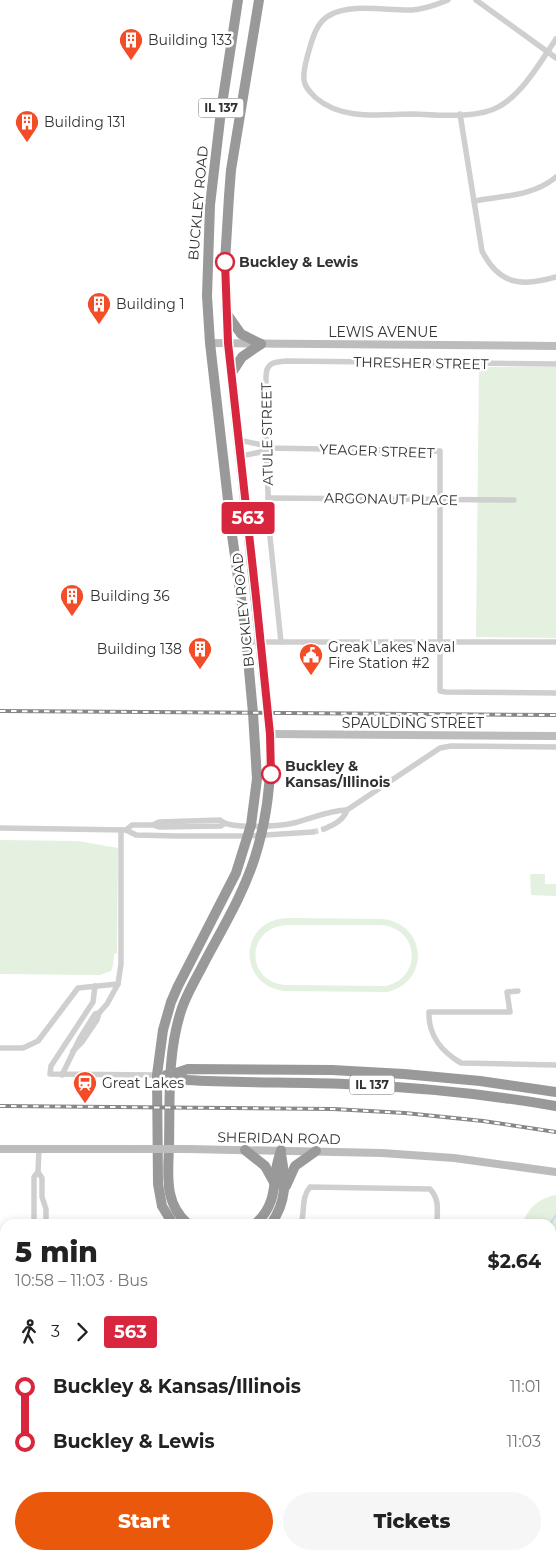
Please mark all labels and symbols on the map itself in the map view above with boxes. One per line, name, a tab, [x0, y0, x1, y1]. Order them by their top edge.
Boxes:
building icon: Building 133	[118, 27, 144, 61]
place label: Building 133	[148, 31, 232, 49]
road number: IL 137	[198, 99, 244, 118]
building icon: Building 131	[14, 109, 40, 143]
place label: Building 131	[44, 113, 125, 131]
street label: BUCKLEY ROAD	[184, 145, 212, 261]
marker: Buckley & Lewis	[215, 252, 235, 272]
place label: Buckley & Lewis	[239, 253, 359, 271]
building icon: Building 1	[86, 291, 112, 325]
place label: Building 1	[116, 295, 185, 313]
street label: LEWIS AVENUE	[328, 323, 438, 341]
street label: THRESHER STREET	[353, 353, 489, 373]
street label: ATULE STREET	[257, 382, 277, 486]
street label: YEAGER STREET	[319, 440, 435, 462]
street label: ARGONAUT PLACE	[324, 489, 458, 509]
line badge: 563	[219, 502, 277, 534]
street label: BUCKLEY ROAD	[228, 552, 258, 668]
building icon: Building 36	[59, 583, 85, 617]
place label: Building 36	[90, 587, 170, 605]
building icon: Building 138	[187, 636, 213, 670]
place label: Greak Lakes Naval Fire Station #2	[328, 638, 455, 672]
place label: Building 138	[97, 640, 182, 658]
public building icon: Greak Lakes Naval Fire Station #2	[298, 642, 324, 676]
street label: SPAULDING STREET	[342, 714, 484, 732]
place label: Buckley & Kansas/Illinois	[285, 757, 391, 791]
marker: Buckley & Kansas/Illinois	[261, 764, 281, 784]
station icon: Great Lakes	[72, 1070, 98, 1104]
place label: Great Lakes	[102, 1074, 184, 1092]
road number: IL 137	[350, 1076, 394, 1094]
street label: SHERIDAN ROAD	[217, 1128, 341, 1148]

